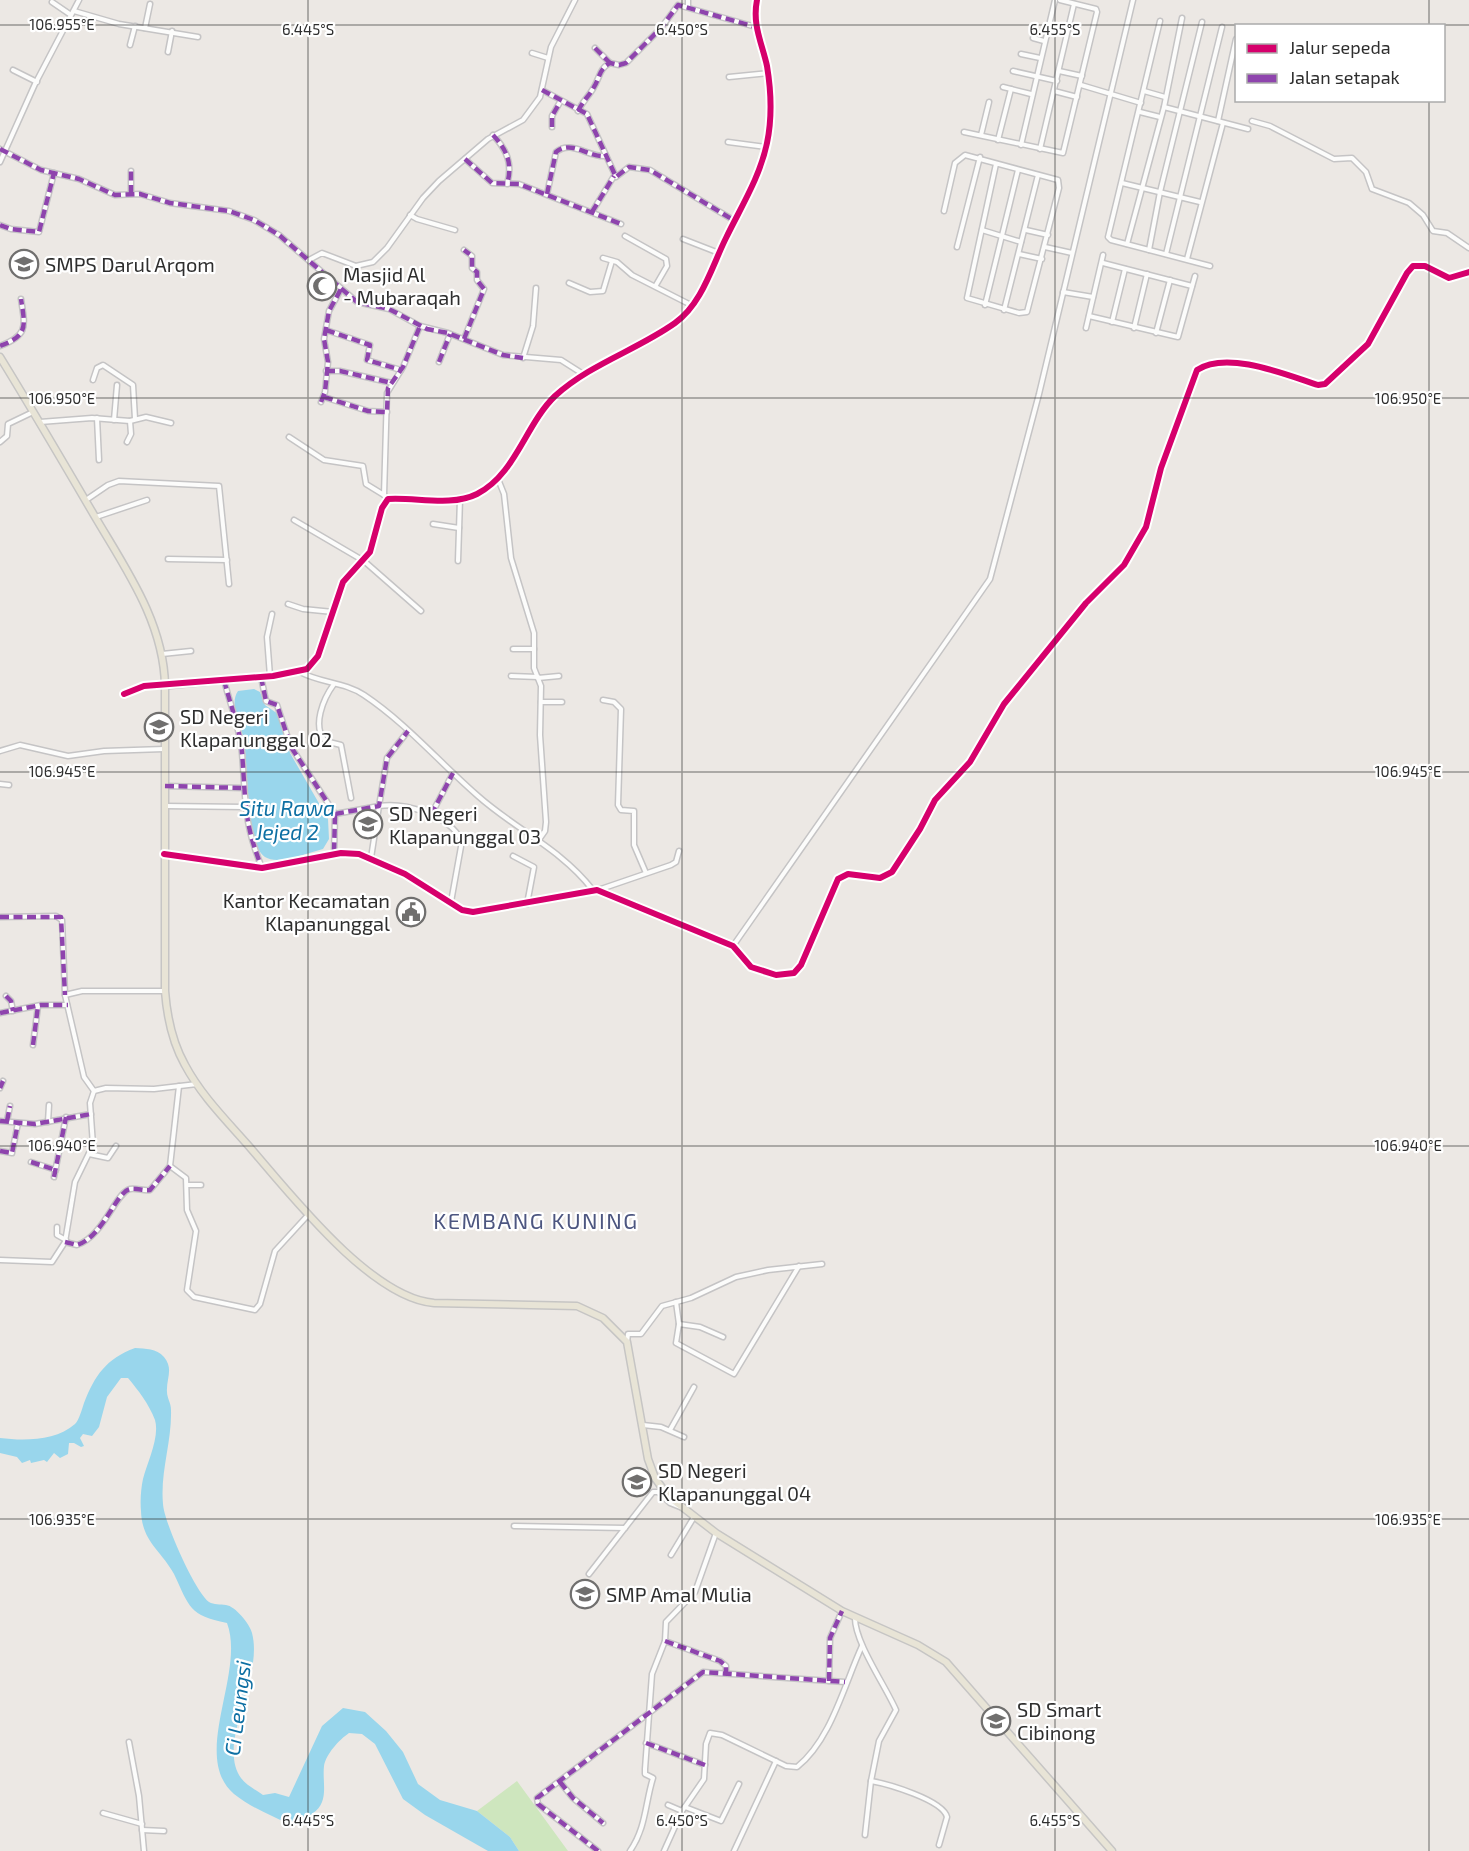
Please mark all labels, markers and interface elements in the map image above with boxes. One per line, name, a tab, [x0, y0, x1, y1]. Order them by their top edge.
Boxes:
text: 106.955°E	[29, 15, 95, 33]
text: 6.445°S	[282, 20, 334, 38]
text: 6.450°S	[656, 20, 708, 38]
text: 6.455°S	[1029, 20, 1081, 38]
legend	[1235, 24, 1445, 102]
text: Jalur sepeda	[1289, 36, 1391, 58]
text: Jalan setapak	[1289, 66, 1400, 88]
school or university icon: SMPS Darul Arqom	[8, 248, 40, 280]
place label: SMPS Darul Arqom	[45, 252, 215, 276]
place label: Masjid Al - Mubaraqah	[343, 262, 461, 309]
mosque icon: Masjid Al - Mubaraqah	[306, 270, 338, 302]
text: 106.950°E	[29, 389, 95, 407]
text: 106.950°E	[1375, 389, 1441, 407]
place label: SD Negeri Klapanunggal 02	[180, 704, 332, 751]
school or university icon: SD Negeri Klapanunggal 02	[143, 711, 175, 743]
text: 106.945°E	[29, 762, 95, 780]
text: 106.945°E	[1375, 762, 1441, 780]
water label: Situ Rawa Jejed 2	[239, 795, 335, 845]
place label: SD Negeri Klapanunggal 03	[389, 801, 541, 848]
school or university icon: SD Negeri Klapanunggal 03	[352, 808, 384, 840]
place label: Kantor Kecamatan Klapanunggal	[223, 888, 390, 935]
public building icon: Kantor Kecamatan Klapanunggal	[395, 896, 427, 928]
text: 106.940°E	[28, 1136, 96, 1154]
text: 106.940°E	[1374, 1136, 1442, 1154]
district label: KEMBANG KUNING	[433, 1207, 639, 1233]
place label: SD Negeri Klapanunggal 04	[658, 1458, 811, 1505]
school or university icon: SD Negeri Klapanunggal 04	[621, 1466, 653, 1498]
text: 106.935°E	[29, 1510, 95, 1528]
text: 106.935°E	[1375, 1510, 1441, 1528]
school or university icon: SMP Amal Mulia	[569, 1578, 601, 1610]
place label: SMP Amal Mulia	[606, 1582, 752, 1606]
water label: Ci Leungsi	[219, 1659, 255, 1757]
place label: SD Smart Cibinong	[1017, 1697, 1102, 1744]
school or university icon: SD Smart Cibinong	[980, 1705, 1012, 1737]
text: 6.445°S	[282, 1811, 334, 1829]
text: 6.450°S	[656, 1811, 708, 1829]
text: 6.455°S	[1029, 1811, 1081, 1829]

